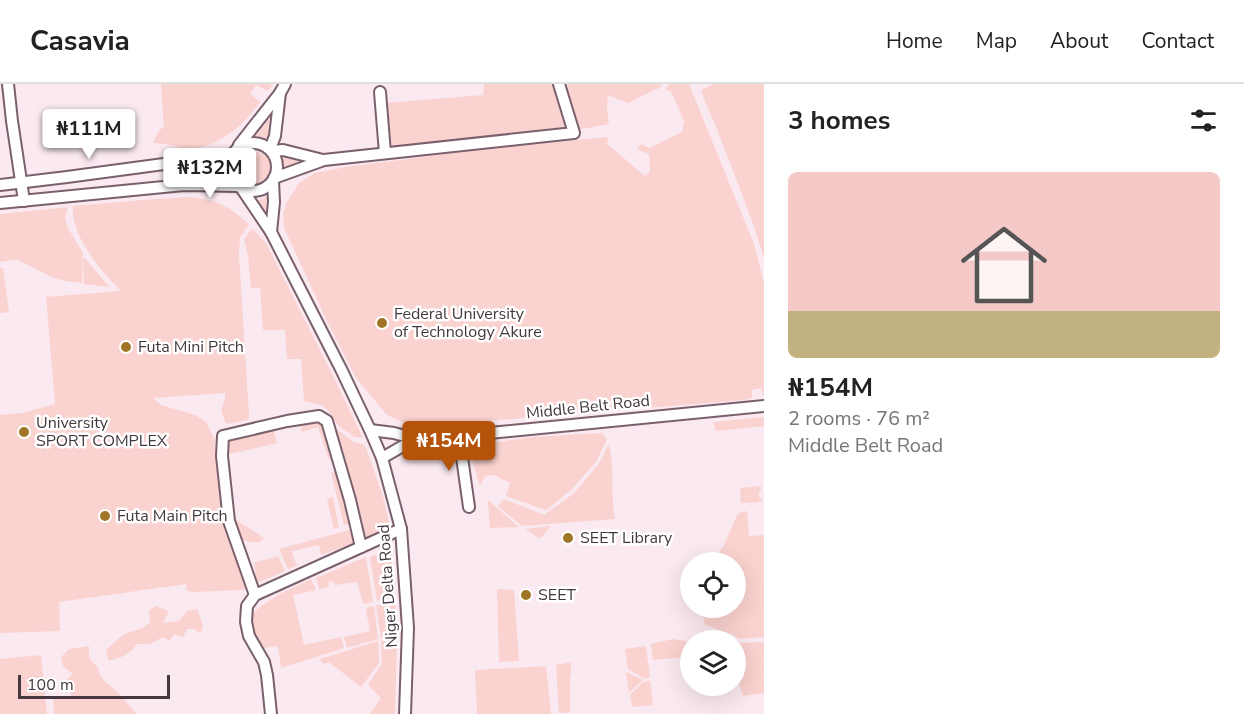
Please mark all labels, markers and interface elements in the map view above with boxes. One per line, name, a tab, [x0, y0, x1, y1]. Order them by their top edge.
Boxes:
text: Casavia	[30, 22, 130, 60]
text: Home	[886, 27, 943, 55]
text: Map	[976, 27, 1017, 55]
text: About	[1050, 27, 1108, 55]
text: Contact	[1141, 27, 1214, 55]
text: 3 homes	[788, 103, 890, 138]
icon: filters	[1187, 104, 1220, 137]
pin: ₦111M	[47, 109, 131, 160]
text: ₦111M	[56, 115, 122, 142]
pin: ₦132M	[168, 148, 252, 199]
text: ₦132M	[177, 154, 243, 181]
icon: home	[950, 211, 1058, 319]
place label: Federal University of Technology Akure	[394, 303, 542, 343]
marker: Federal University of Technology Akure	[375, 316, 389, 330]
place label: Futa Mini Pitch	[138, 336, 244, 358]
marker: Futa Mini Pitch	[119, 340, 133, 354]
text: ₦154M	[788, 370, 873, 405]
street label: Middle Belt Road	[525, 390, 651, 424]
text: 2 rooms · 76 m²	[788, 405, 930, 432]
place label: University SPORT COMPLEX	[36, 412, 168, 452]
pin: ₦154M	[407, 421, 491, 472]
marker: University SPORT COMPLEX	[17, 425, 31, 439]
text: ₦154M	[416, 427, 482, 454]
text: Middle Belt Road	[788, 432, 943, 459]
place label: Futa Main Pitch	[117, 505, 228, 527]
marker: Futa Main Pitch	[98, 509, 112, 523]
street label: Niger Delta Road	[373, 524, 403, 648]
place label: SEET Library	[580, 527, 673, 549]
marker: SEET Library	[561, 531, 575, 545]
map controls	[680, 552, 746, 696]
button: locate	[680, 552, 746, 618]
place label: SEET	[538, 584, 576, 606]
marker: SEET	[519, 588, 533, 602]
button: layers	[680, 630, 746, 696]
scale bar	[18, 672, 170, 700]
text: 100 m	[27, 674, 74, 696]

